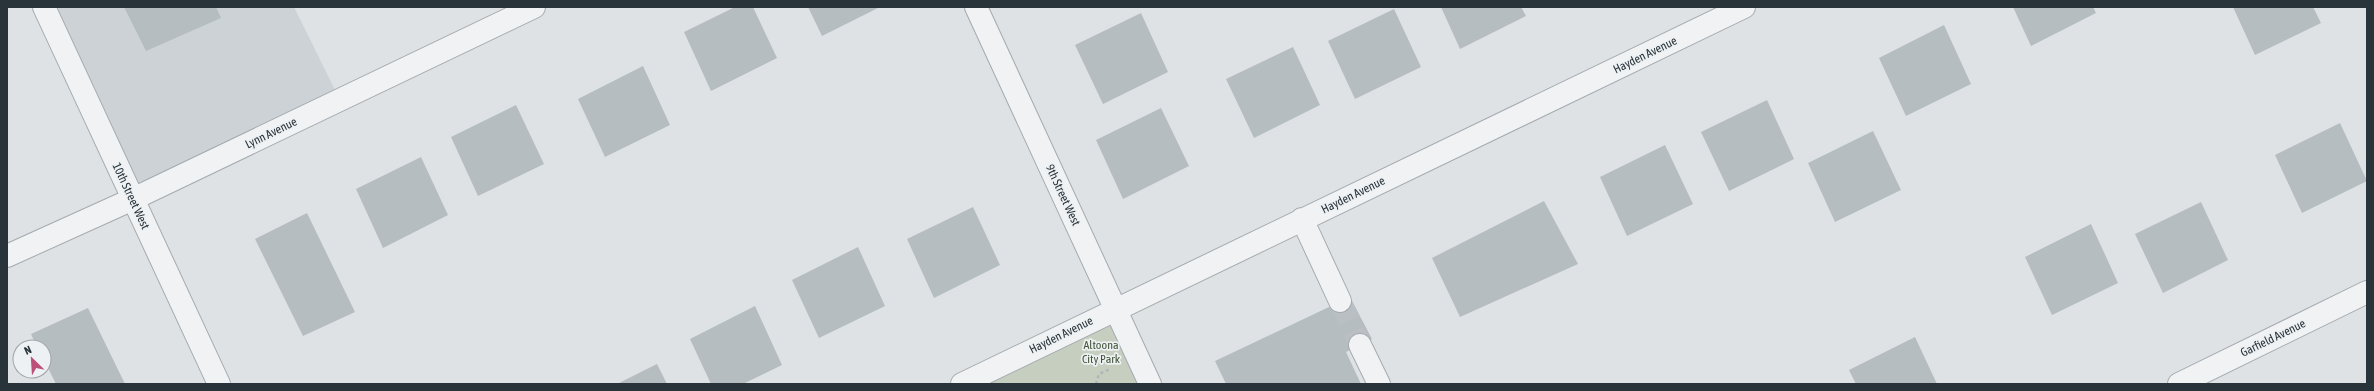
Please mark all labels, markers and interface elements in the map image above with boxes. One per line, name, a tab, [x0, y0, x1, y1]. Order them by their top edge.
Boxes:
street label: Hayden Avenue	[1611, 34, 1679, 76]
street label: Lynn Avenue	[243, 114, 299, 152]
street label: 10th Street West	[110, 161, 153, 232]
street label: 9th Street West	[1043, 162, 1084, 228]
street label: Hayden Avenue	[1319, 174, 1387, 216]
street label: Hayden Avenue	[1027, 314, 1095, 356]
street label: Garfield Avenue	[2238, 316, 2308, 360]
park label: Altoona City Park	[1082, 338, 1121, 366]
north arrow	[12, 339, 52, 379]
text: N	[22, 343, 33, 357]

